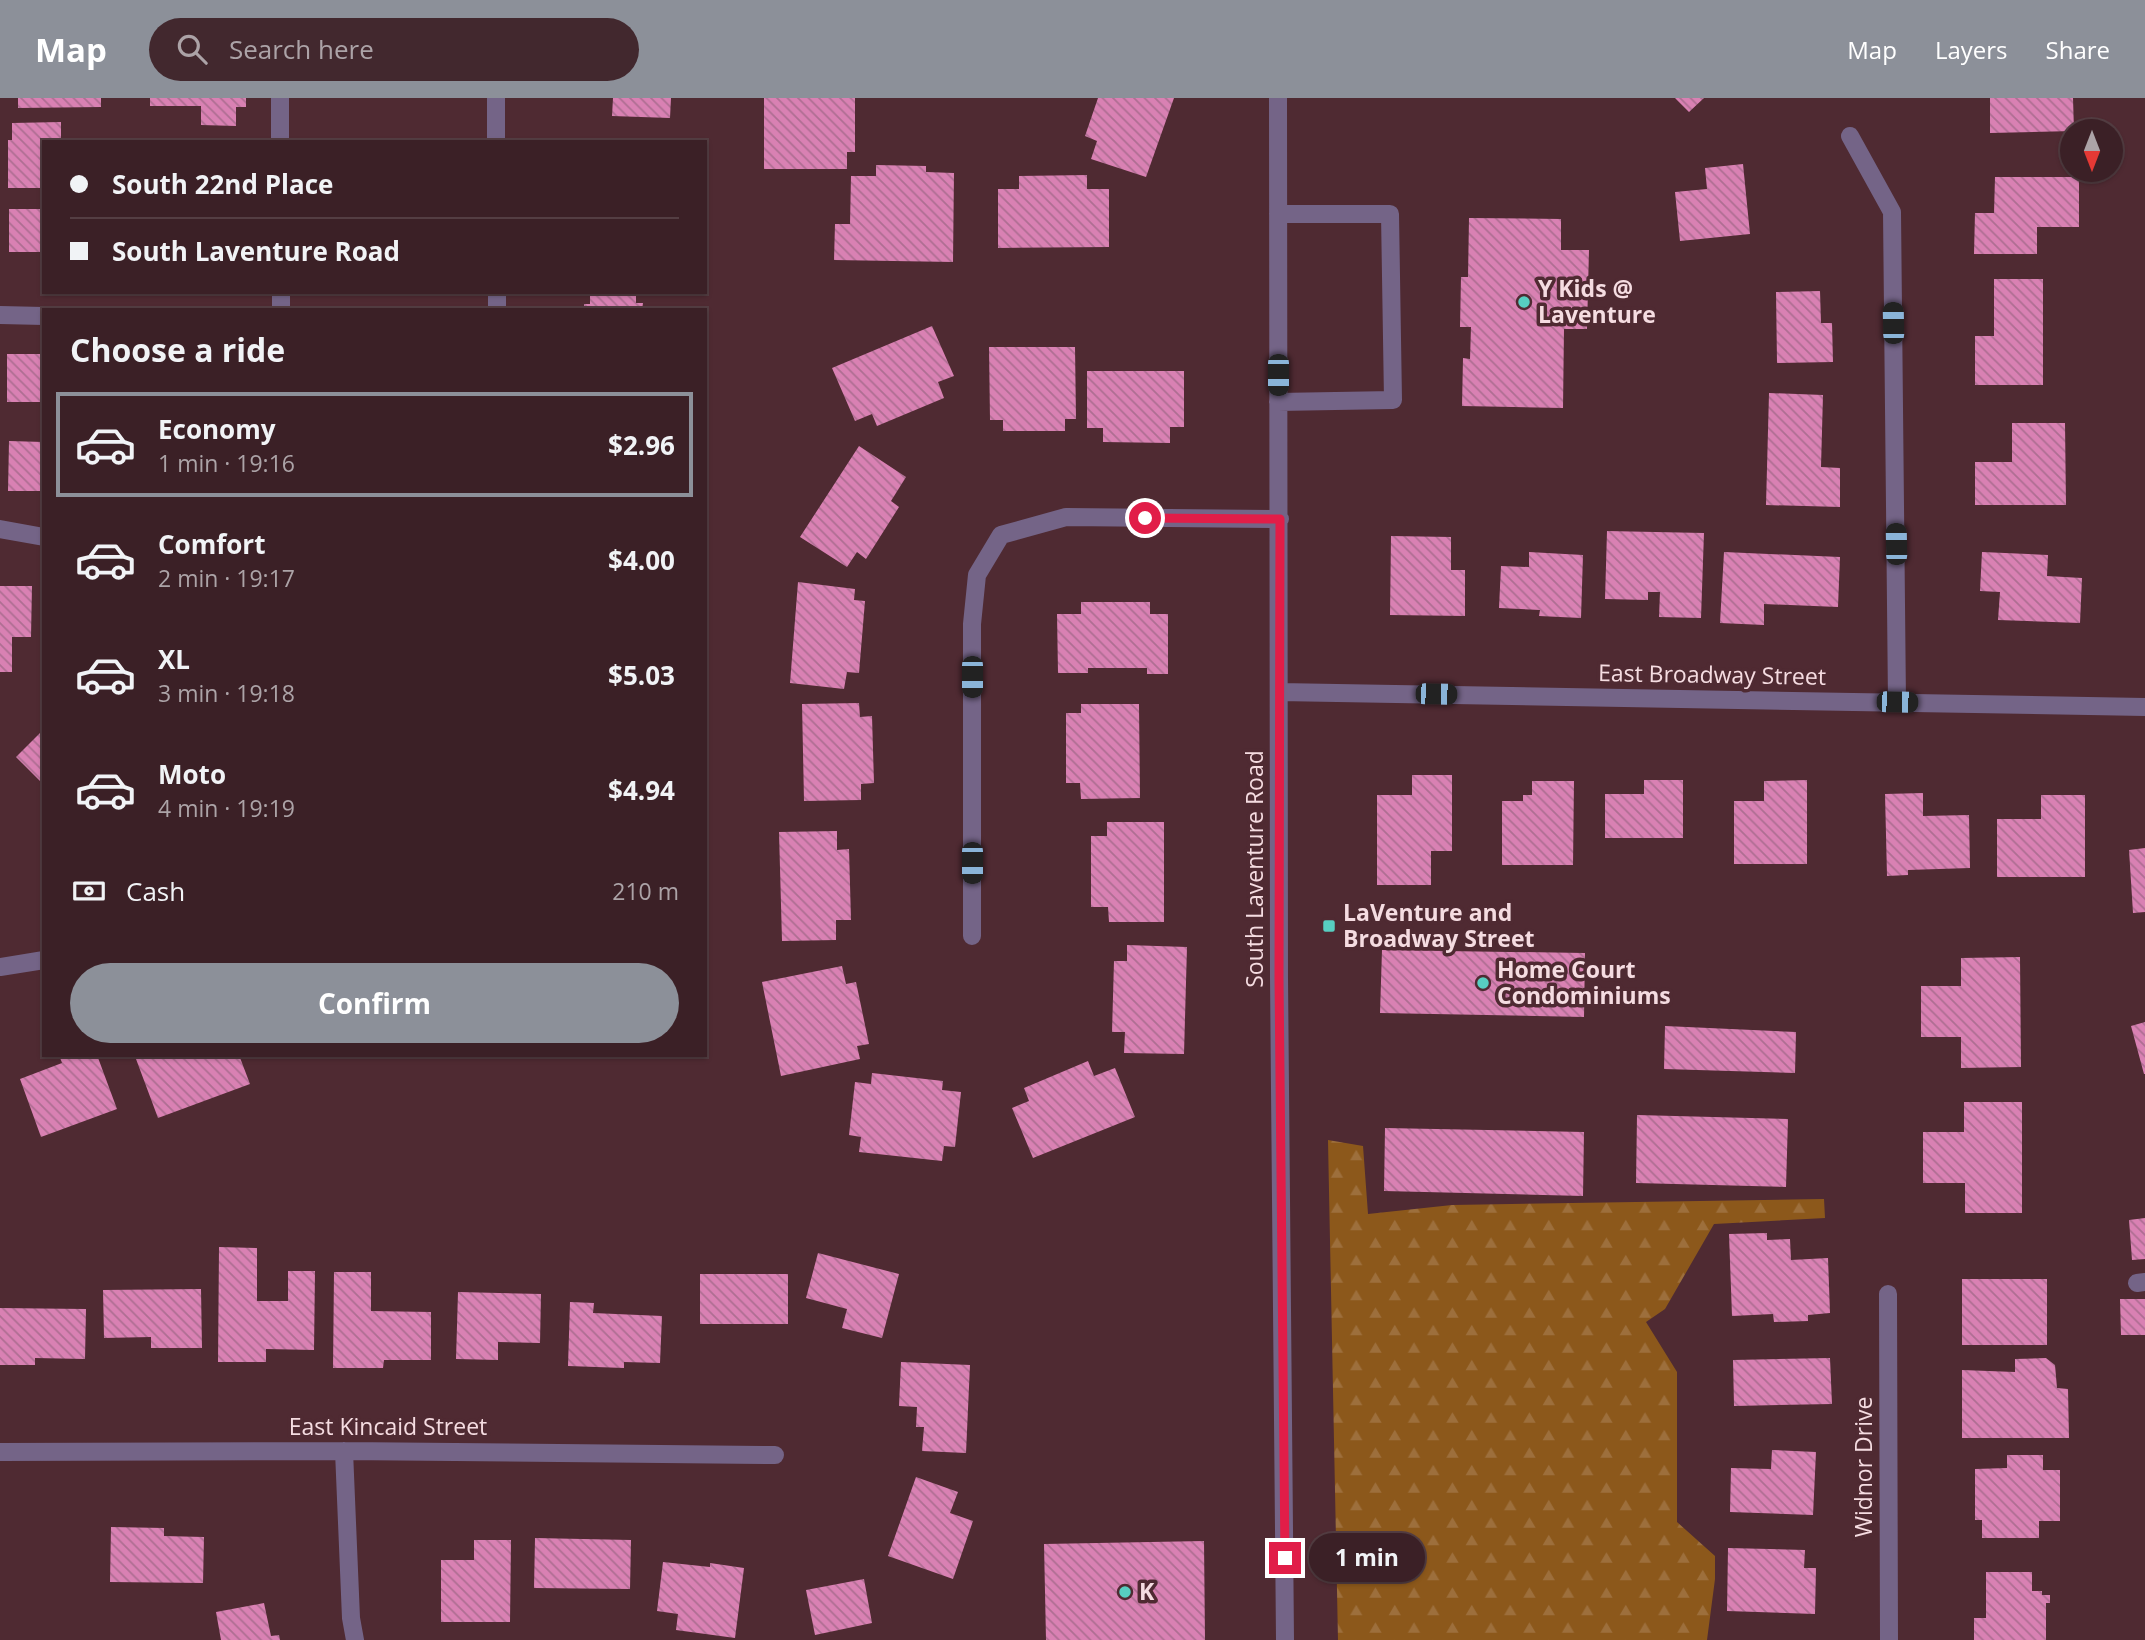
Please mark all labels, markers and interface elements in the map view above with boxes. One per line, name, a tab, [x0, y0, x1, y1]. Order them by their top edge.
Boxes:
search box	[149, 18, 639, 81]
text: Map	[35, 27, 107, 72]
icon: search	[173, 30, 211, 68]
text: Search here	[229, 31, 374, 67]
text: Map	[1847, 33, 1897, 66]
text: Layers	[1935, 33, 2008, 66]
text: Share	[2046, 33, 2110, 66]
north arrow	[2060, 119, 2123, 182]
map controls	[2060, 119, 2123, 182]
text: South 22nd Place	[112, 166, 333, 202]
text: South Laventure Road	[112, 233, 400, 269]
place label: Y Kids @ Laventure	[1538, 272, 1656, 330]
marker: Y Kids @ Laventure	[1516, 294, 1532, 310]
car	[1883, 302, 1904, 344]
text: Choose a ride	[70, 328, 285, 371]
car	[1268, 354, 1289, 396]
text: Economy	[158, 411, 276, 447]
icon: car	[74, 413, 137, 476]
text: $2.96	[608, 427, 675, 463]
text: 1 min · 19:16	[158, 447, 295, 479]
route start	[1129, 502, 1161, 534]
car	[1886, 523, 1907, 565]
text: Comfort	[158, 526, 265, 562]
icon: car	[74, 528, 137, 591]
text: $4.00	[608, 542, 675, 578]
text: 2 min · 19:17	[158, 562, 295, 594]
text: XL	[158, 641, 190, 677]
icon: car	[74, 643, 137, 706]
car	[962, 656, 983, 698]
street label: East Broadway Street	[1598, 656, 1826, 692]
text: $5.03	[608, 657, 675, 693]
text: 3 min · 19:18	[158, 677, 295, 709]
car	[1415, 683, 1458, 705]
car	[1876, 691, 1919, 713]
street label: South Laventure Road	[1238, 750, 1270, 988]
text: Moto	[158, 756, 226, 792]
icon: car	[74, 758, 137, 821]
text: $4.94	[608, 772, 675, 808]
text: 4 min · 19:19	[158, 792, 295, 824]
car	[962, 842, 983, 884]
icon: cash	[70, 872, 108, 910]
text: Cash	[126, 873, 185, 909]
text: 210 m	[612, 875, 679, 907]
place label: LaVenture and Broadway Street	[1343, 896, 1534, 954]
marker: LaVenture and Broadway Street	[1321, 918, 1337, 934]
place label: Home Court Condominiums	[1497, 953, 1671, 1011]
button: Confirm	[70, 963, 679, 1043]
marker: Home Court Condominiums	[1475, 975, 1491, 991]
street label: Widnor Drive	[1847, 1397, 1879, 1537]
street label: East Kincaid Street	[289, 1410, 487, 1442]
callout: 1 min	[1310, 1534, 1425, 1582]
text: 1 min	[1335, 1541, 1399, 1573]
route end	[1269, 1542, 1301, 1574]
place label: K	[1139, 1575, 1155, 1607]
marker: K	[1117, 1584, 1133, 1600]

